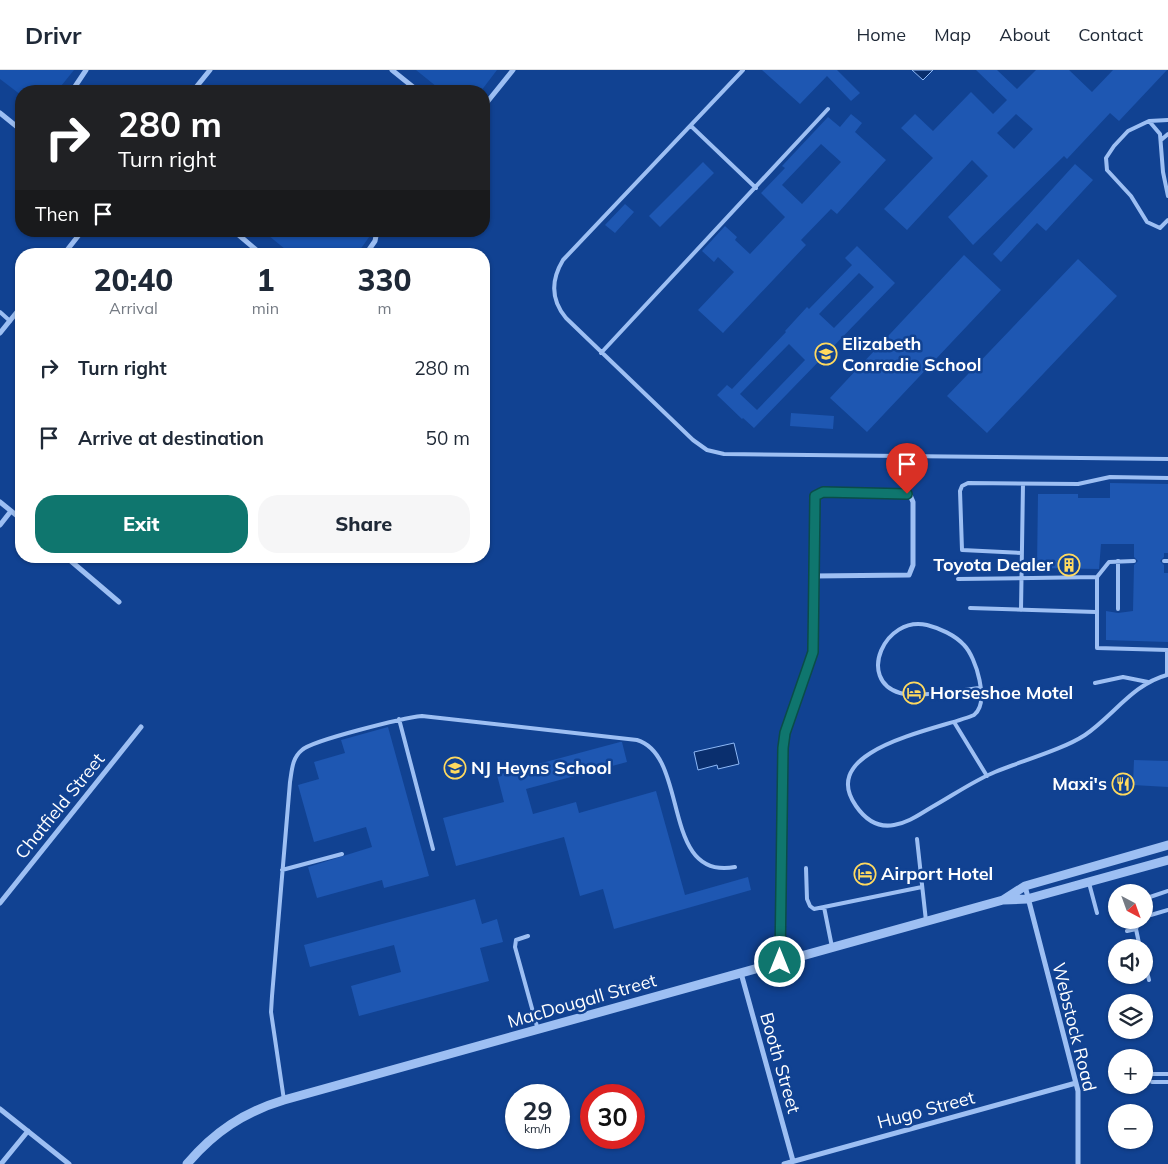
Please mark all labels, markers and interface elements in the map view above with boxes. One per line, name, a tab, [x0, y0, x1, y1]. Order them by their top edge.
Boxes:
text: Drivr	[25, 20, 81, 50]
text: Home	[856, 23, 906, 46]
text: Map	[934, 23, 971, 46]
text: About	[999, 23, 1050, 46]
text: Contact	[1078, 23, 1143, 46]
text: 280 m	[118, 102, 222, 146]
icon: right	[35, 105, 100, 170]
text: Turn right	[118, 145, 216, 173]
icon: arrive	[89, 200, 117, 228]
text: Then	[35, 202, 79, 226]
text: 20:40	[93, 261, 173, 299]
text: 1	[256, 261, 274, 299]
text: 330	[358, 261, 412, 299]
text: Arrival	[109, 298, 158, 318]
text: min	[252, 298, 279, 318]
text: m	[377, 298, 392, 318]
place label: Elizabeth Conradie School	[842, 332, 982, 376]
school or university icon: Elizabeth Conradie School	[814, 342, 838, 366]
icon: right	[35, 354, 63, 382]
text: Turn right	[78, 356, 167, 380]
text: 280 m	[414, 356, 470, 380]
icon: arrive	[35, 424, 63, 452]
text: Arrive at destination	[78, 426, 264, 450]
text: 50 m	[426, 426, 470, 450]
pin	[886, 443, 928, 494]
icon: arrive	[893, 450, 921, 478]
button: Exit	[35, 495, 248, 553]
button: Share	[258, 495, 470, 553]
place label: Toyota Dealer	[933, 553, 1054, 576]
building icon: Toyota Dealer	[1057, 553, 1081, 577]
hotel icon: Horseshoe Motel	[902, 681, 926, 705]
place label: Horseshoe Motel	[930, 681, 1073, 704]
street label: Chatfield Street	[10, 748, 109, 863]
school or university icon: NJ Heyns School	[443, 756, 467, 780]
place label: NJ Heyns School	[471, 756, 612, 779]
place label: Maxi's	[1052, 772, 1107, 795]
restaurant icon: Maxi's	[1111, 772, 1135, 796]
hotel icon: Airport Hotel	[853, 862, 877, 886]
place label: Airport Hotel	[881, 862, 993, 885]
north arrow	[1108, 884, 1152, 929]
map controls	[1108, 884, 1153, 1149]
position arrow	[753, 935, 805, 987]
button: sound	[1108, 939, 1153, 984]
street label: Webstock Road	[1047, 960, 1102, 1094]
street label: MacDougall Street	[505, 968, 659, 1033]
button: layers	[1108, 994, 1153, 1039]
street label: Booth Street	[755, 1010, 806, 1116]
button: +	[1108, 1049, 1153, 1094]
speed limit sign: 30	[580, 1084, 645, 1149]
street label: Hugo Street	[875, 1085, 977, 1134]
text: 29	[522, 1095, 553, 1126]
button: −	[1108, 1104, 1153, 1149]
text: km/h	[524, 1121, 551, 1136]

